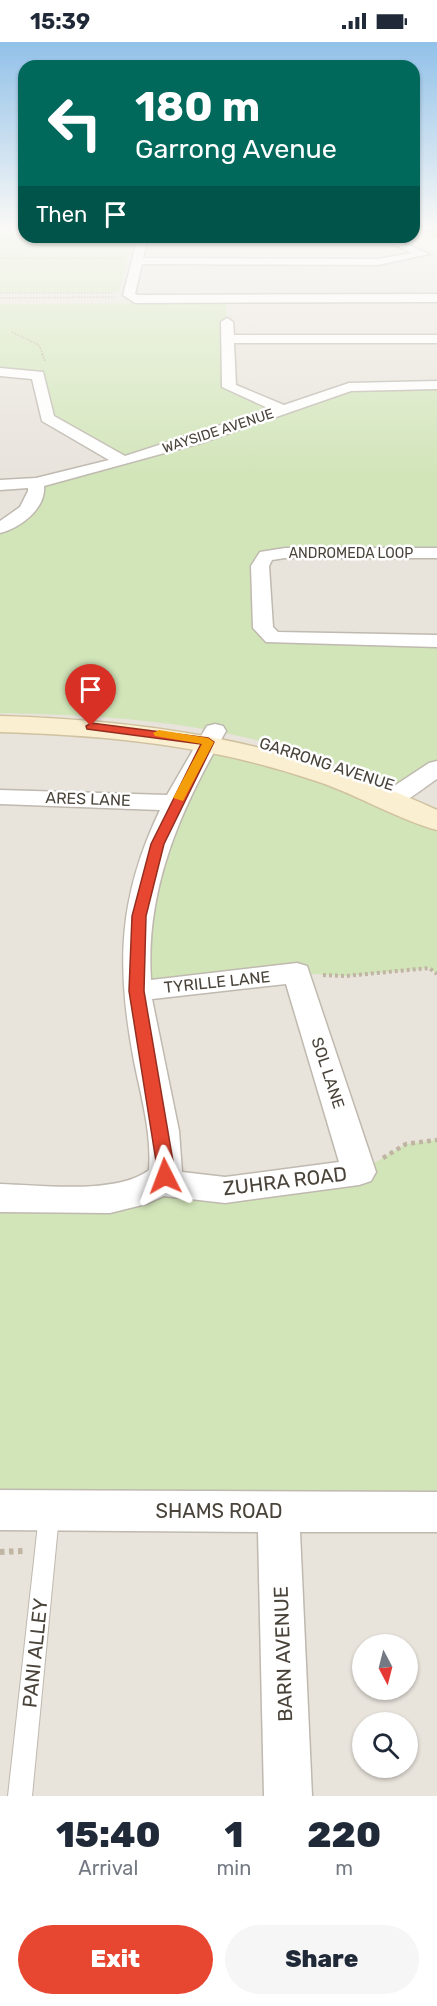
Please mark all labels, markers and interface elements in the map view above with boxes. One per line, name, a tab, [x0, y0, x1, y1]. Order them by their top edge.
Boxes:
text: 15:39	[30, 8, 90, 35]
text: 180 m	[135, 82, 260, 132]
icon: left	[36, 84, 114, 162]
text: Garrong Avenue	[135, 133, 337, 165]
icon: arrive	[99, 198, 132, 231]
text: Then	[36, 201, 87, 228]
street label: WAYSIDE AVENUE	[160, 405, 276, 457]
street label: ANDROMEDA LOOP	[289, 545, 413, 562]
pin	[65, 664, 116, 726]
icon: arrive	[74, 673, 107, 706]
street label: GARRONG AVENUE	[257, 733, 397, 795]
street label: ARES LANE	[45, 788, 131, 810]
street label: TYRILLE LANE	[163, 967, 271, 997]
street label: SOL LANE	[308, 1035, 348, 1111]
position arrow	[133, 1144, 197, 1208]
street label: ZUHRA ROAD	[222, 1161, 348, 1201]
street label: SHAMS ROAD	[156, 1499, 282, 1523]
street label: BARN AVENUE	[269, 1586, 297, 1722]
street label: PANI ALLEY	[17, 1597, 53, 1709]
north arrow	[352, 1634, 418, 1700]
map controls	[352, 1634, 418, 1778]
button: search	[352, 1712, 418, 1778]
text: 15:40	[56, 1813, 161, 1856]
text: 1	[224, 1813, 243, 1856]
text: 220	[307, 1813, 381, 1856]
text: Arrival	[78, 1856, 138, 1880]
text: min	[217, 1856, 251, 1880]
text: m	[335, 1856, 353, 1880]
button: Exit	[18, 1925, 213, 1994]
button: Share	[225, 1925, 419, 1994]

